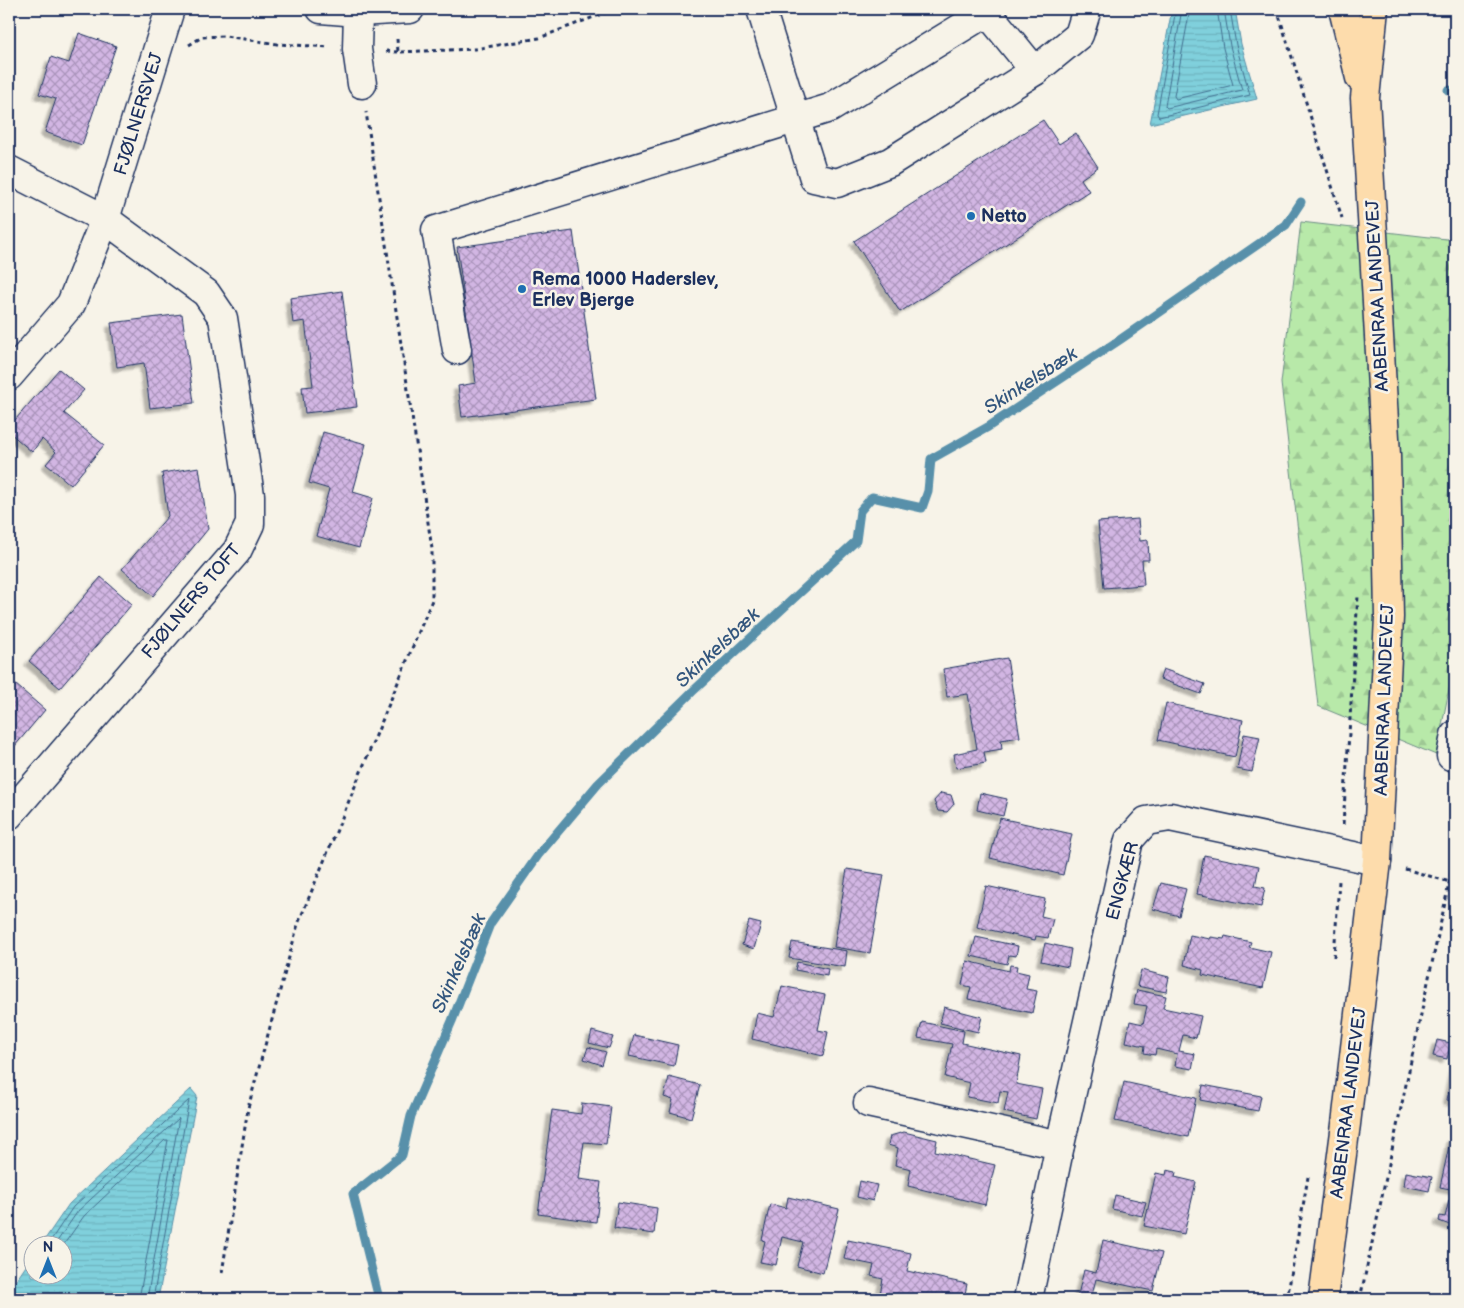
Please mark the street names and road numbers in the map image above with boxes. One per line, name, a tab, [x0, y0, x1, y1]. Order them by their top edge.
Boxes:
street label: FJØLNERSVEJ	[110, 50, 167, 178]
street label: AABENRAA LANDEVEJ	[1362, 199, 1393, 392]
street label: FJØLNERS TOFT	[137, 540, 246, 663]
street label: AABENRAA LANDEVEJ	[1371, 603, 1398, 796]
street label: ENGKÆR	[1102, 839, 1143, 923]
street label: AABENRAA LANDEVEJ	[1326, 1006, 1371, 1200]

